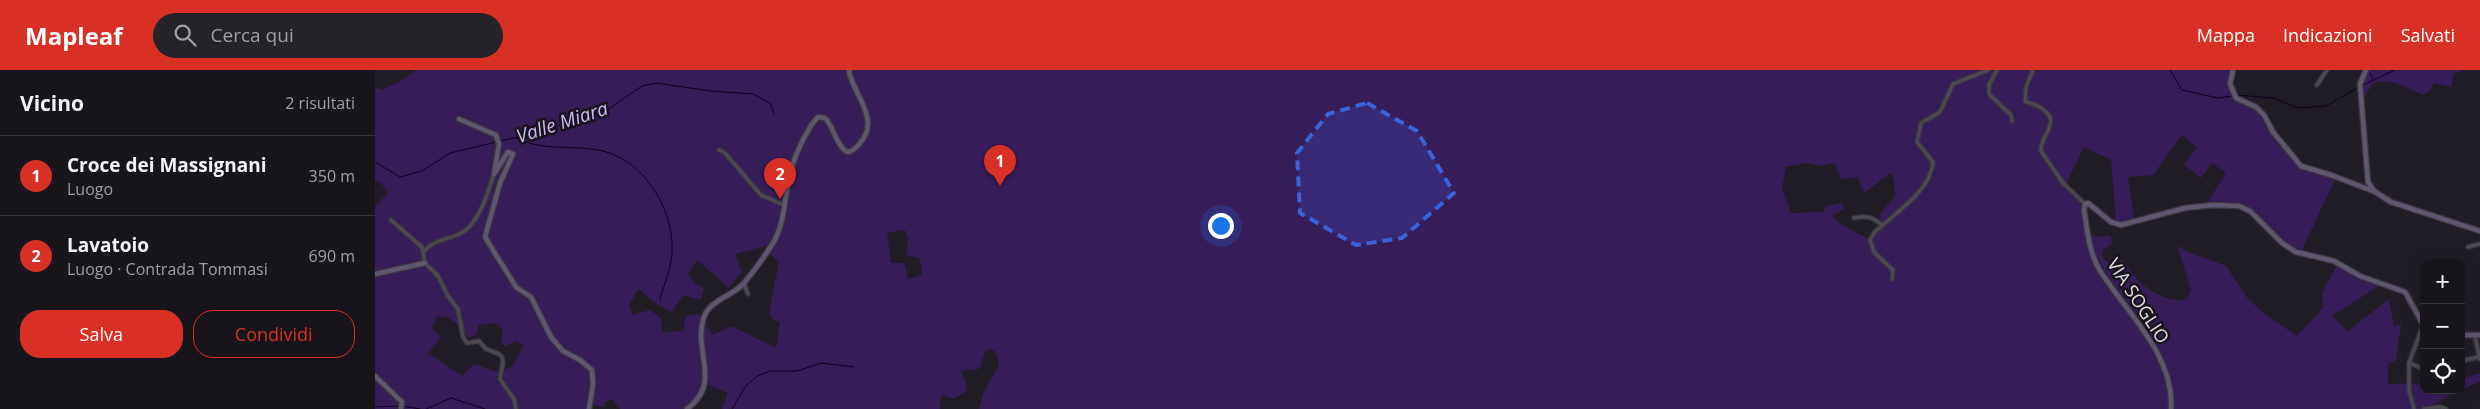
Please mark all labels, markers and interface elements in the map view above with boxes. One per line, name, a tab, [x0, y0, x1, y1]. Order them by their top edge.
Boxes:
search box	[153, 13, 503, 58]
text: Mapleaf	[25, 19, 123, 52]
icon: search	[171, 21, 199, 49]
text: Cerca qui	[211, 22, 294, 48]
text: Mappa	[2197, 23, 2255, 47]
text: Indicazioni	[2283, 23, 2373, 47]
text: Salvati	[2401, 23, 2455, 47]
text: Vicino	[20, 89, 84, 117]
text: 2 risultati	[285, 92, 355, 114]
water label: Valle Miara	[513, 95, 611, 149]
pin: 1	[984, 145, 1016, 186]
text: Croce dei Massignani	[67, 152, 266, 178]
pin: 2	[764, 158, 796, 199]
text: 1	[31, 165, 41, 187]
text: 350 m	[309, 165, 355, 187]
text: Luogo	[67, 178, 113, 200]
your location	[1208, 213, 1234, 239]
text: Lavatoio	[67, 232, 149, 258]
text: 2	[31, 245, 41, 267]
text: 690 m	[309, 245, 355, 267]
street label: VIA SOGLIO	[2102, 253, 2175, 348]
text: Luogo · Contrada Tommasi	[67, 258, 268, 280]
map controls	[2420, 259, 2465, 394]
button: +	[2420, 259, 2465, 304]
button: −	[2420, 304, 2465, 349]
button: Salva	[20, 310, 183, 358]
button: Condividi	[193, 310, 355, 358]
button: locate	[2420, 349, 2465, 394]

